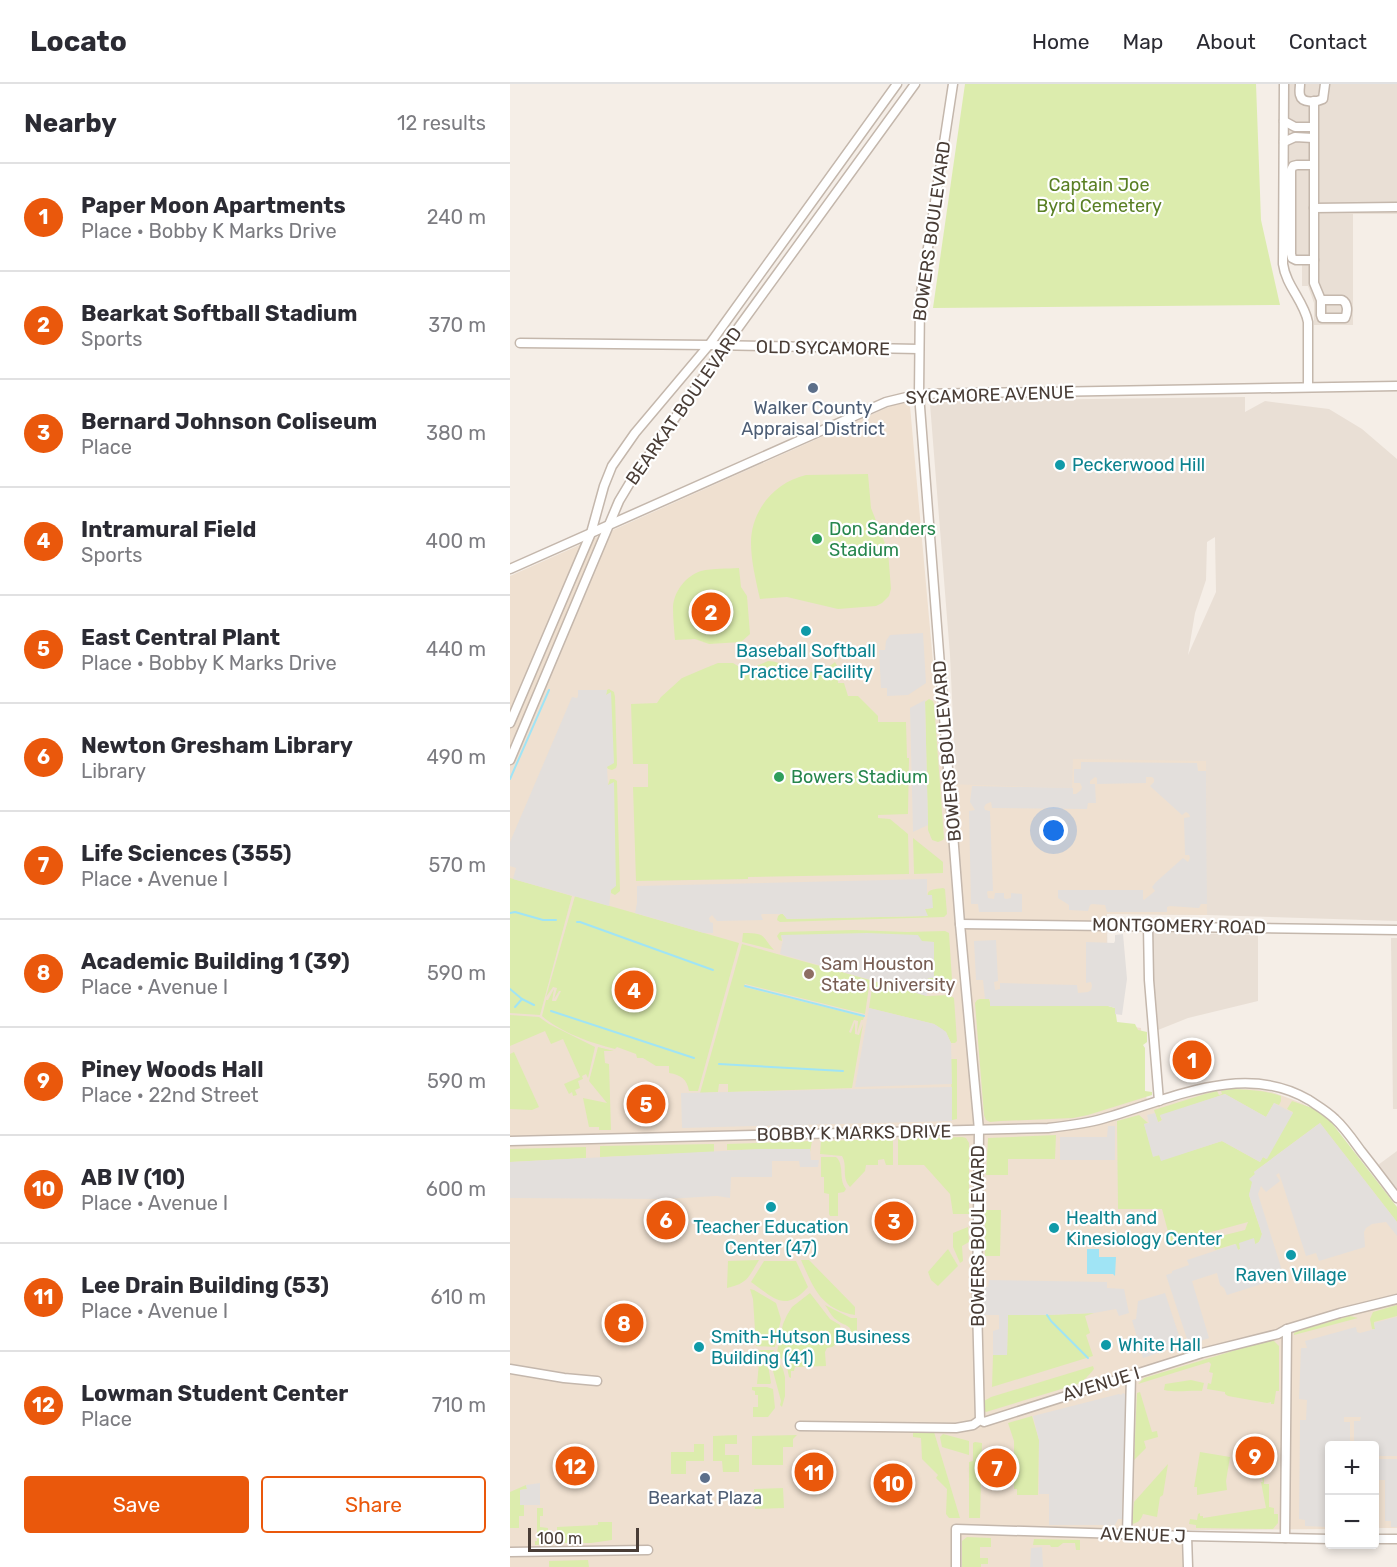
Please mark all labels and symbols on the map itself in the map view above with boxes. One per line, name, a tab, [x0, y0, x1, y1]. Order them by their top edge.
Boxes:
street label: BOWERS BOULEVARD	[908, 140, 956, 322]
park label: Captain Joe Byrd Cemetery	[1036, 174, 1162, 217]
street label: BEARKAT BOULEVARD	[621, 323, 747, 489]
street label: OLD SYCAMORE	[756, 336, 890, 360]
marker: Walker County Appraisal District	[806, 381, 820, 395]
street label: SYCAMORE AVENUE	[905, 381, 1075, 409]
place label: Walker County Appraisal District	[741, 397, 885, 440]
place label: Peckerwood Hill	[1072, 454, 1205, 476]
marker: Peckerwood Hill	[1053, 458, 1067, 472]
place label: Don Sanders Stadium	[829, 518, 936, 561]
marker: Don Sanders Stadium	[810, 532, 824, 546]
pin: 2	[692, 590, 730, 634]
marker: Baseball Softball Practice Facility	[799, 624, 813, 638]
place label: Baseball Softball Practice Facility	[736, 640, 876, 683]
street label: BOWERS BOULEVARD	[928, 660, 966, 842]
place label: Bowers Stadium	[791, 766, 928, 788]
marker: Bowers Stadium	[772, 770, 786, 784]
your location	[1039, 816, 1068, 845]
street label: MONTGOMERY ROAD	[1092, 913, 1266, 939]
place label: Sam Houston State University	[821, 953, 956, 996]
marker: Sam Houston State University	[802, 967, 816, 981]
pin: 4	[614, 968, 654, 1012]
pin: 1	[1172, 1038, 1212, 1082]
pin: 5	[626, 1082, 666, 1126]
street label: BOBBY K MARKS DRIVE	[757, 1120, 951, 1146]
street label: BOWERS BOULEVARD	[967, 1145, 989, 1327]
pin: 6	[646, 1198, 686, 1242]
pin: 3	[874, 1198, 914, 1244]
marker: Teacher Education Center (47)	[764, 1200, 778, 1214]
place label: Health and Kinesiology Center	[1066, 1207, 1222, 1250]
place label: Teacher Education Center (47)	[693, 1216, 849, 1259]
marker: Health and Kinesiology Center	[1047, 1221, 1061, 1235]
marker: Raven Village	[1284, 1248, 1298, 1262]
place label: Raven Village	[1235, 1264, 1347, 1286]
pin: 8	[604, 1300, 644, 1346]
place label: Smith-Hutson Business Building (41)	[711, 1326, 910, 1369]
place label: White Hall	[1118, 1334, 1201, 1356]
marker: White Hall	[1099, 1338, 1113, 1352]
marker: Smith-Hutson Business Building (41)	[692, 1340, 706, 1354]
street label: AVENUE I	[1060, 1362, 1142, 1406]
pin: 9	[1236, 1434, 1274, 1478]
pin: 12	[556, 1444, 594, 1488]
pin: 7	[978, 1446, 1016, 1490]
pin: 11	[794, 1450, 834, 1494]
pin: 10	[874, 1460, 913, 1506]
marker: Bearkat Plaza	[698, 1471, 712, 1485]
place label: Bearkat Plaza	[648, 1487, 762, 1509]
street label: AVENUE J	[1100, 1523, 1186, 1547]
scale bar	[528, 1525, 639, 1552]

